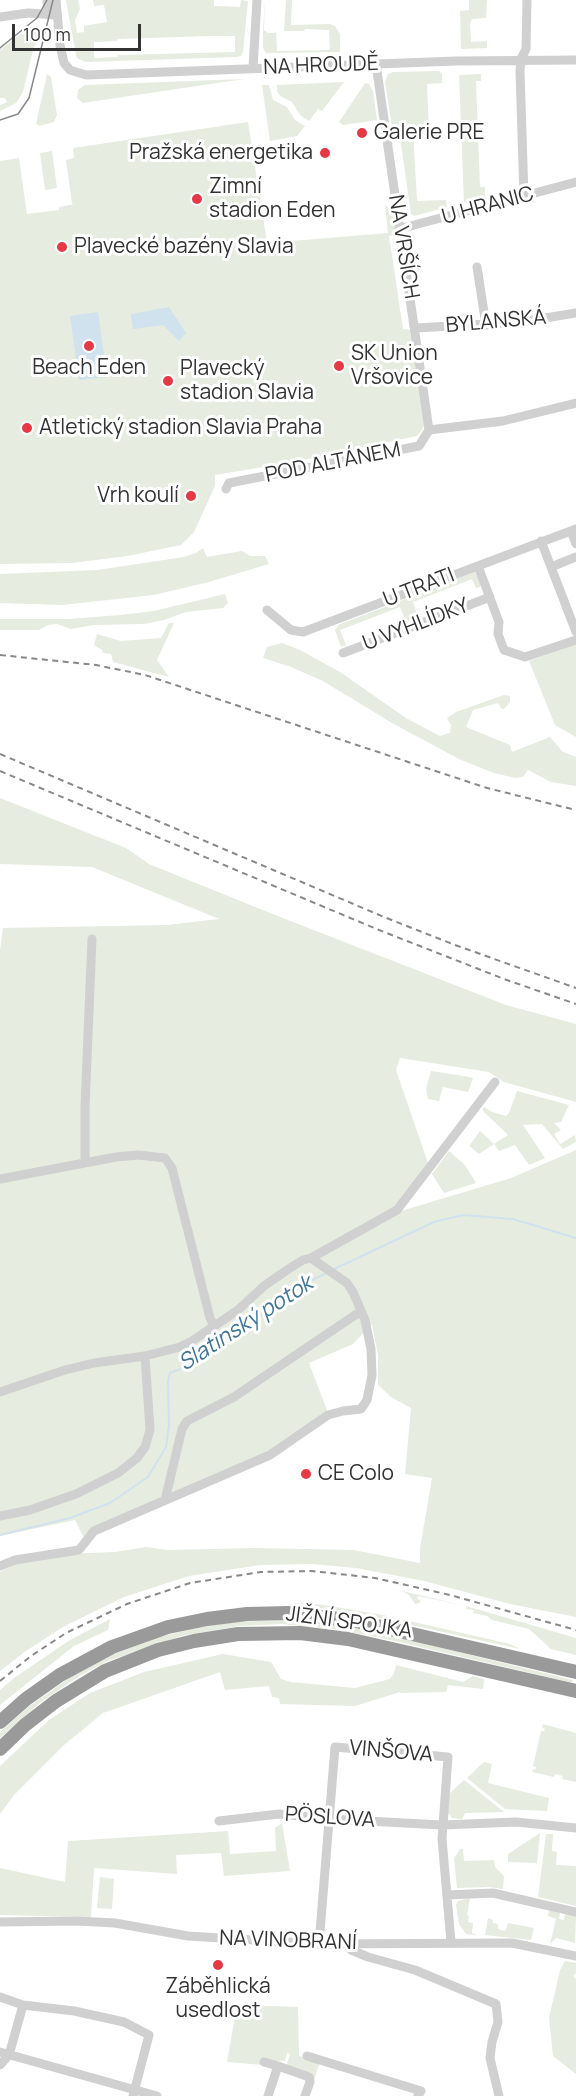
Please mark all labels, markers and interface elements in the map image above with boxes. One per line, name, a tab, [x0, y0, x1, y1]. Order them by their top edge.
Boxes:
scale bar	[15, 12, 144, 50]
text: 100 m	[23, 22, 71, 46]
street label: NA HROUDĚ	[263, 51, 379, 81]
place label: Galerie PRE	[374, 120, 484, 146]
marker: Galerie PRE	[355, 126, 369, 140]
place label: Pražská energetika	[129, 140, 313, 166]
marker: Pražská energetika	[318, 146, 332, 160]
place label: Zimní stadion Eden	[209, 174, 335, 224]
street label: U HRANIC	[439, 182, 537, 230]
marker: Zimní stadion Eden	[190, 192, 204, 206]
street label: NA VRŠÍCH	[382, 193, 424, 301]
place label: Plavecké bazény Slavia	[74, 234, 294, 260]
marker: Plavecké bazény Slavia	[55, 240, 69, 254]
street label: BYLANSKÁ	[445, 305, 547, 339]
marker: Beach Eden	[82, 339, 96, 353]
place label: SK Union Vršovice	[351, 341, 438, 391]
place label: Beach Eden	[32, 355, 146, 381]
place label: Plavecký stadion Slavia	[180, 356, 314, 406]
marker: SK Union Vršovice	[332, 359, 346, 373]
marker: Plavecký stadion Slavia	[161, 374, 175, 388]
place label: Atletický stadion Slavia Praha	[39, 415, 322, 441]
marker: Atletický stadion Slavia Praha	[20, 421, 34, 435]
street label: POD ALTÁNEM	[263, 438, 403, 488]
place label: Vrh koulí	[97, 483, 179, 509]
marker: Vrh koulí	[184, 489, 198, 503]
street label: U TRATI	[380, 563, 458, 613]
street label: U VYHLÍDKY	[359, 593, 473, 657]
water label: Slatinský potok	[174, 1271, 318, 1377]
place label: CE Colo	[318, 1461, 394, 1487]
marker: CE Colo	[299, 1467, 313, 1481]
street label: JIŽNÍ SPOJKA	[284, 1602, 414, 1644]
street label: VINŠOVA	[348, 1736, 434, 1768]
street label: PÖSLOVA	[284, 1802, 376, 1834]
street label: NA VINOBRANÍ	[219, 1926, 357, 1956]
marker: Záběhlická usedlost	[211, 1958, 225, 1972]
place label: Záběhlická usedlost	[165, 1974, 271, 2024]

